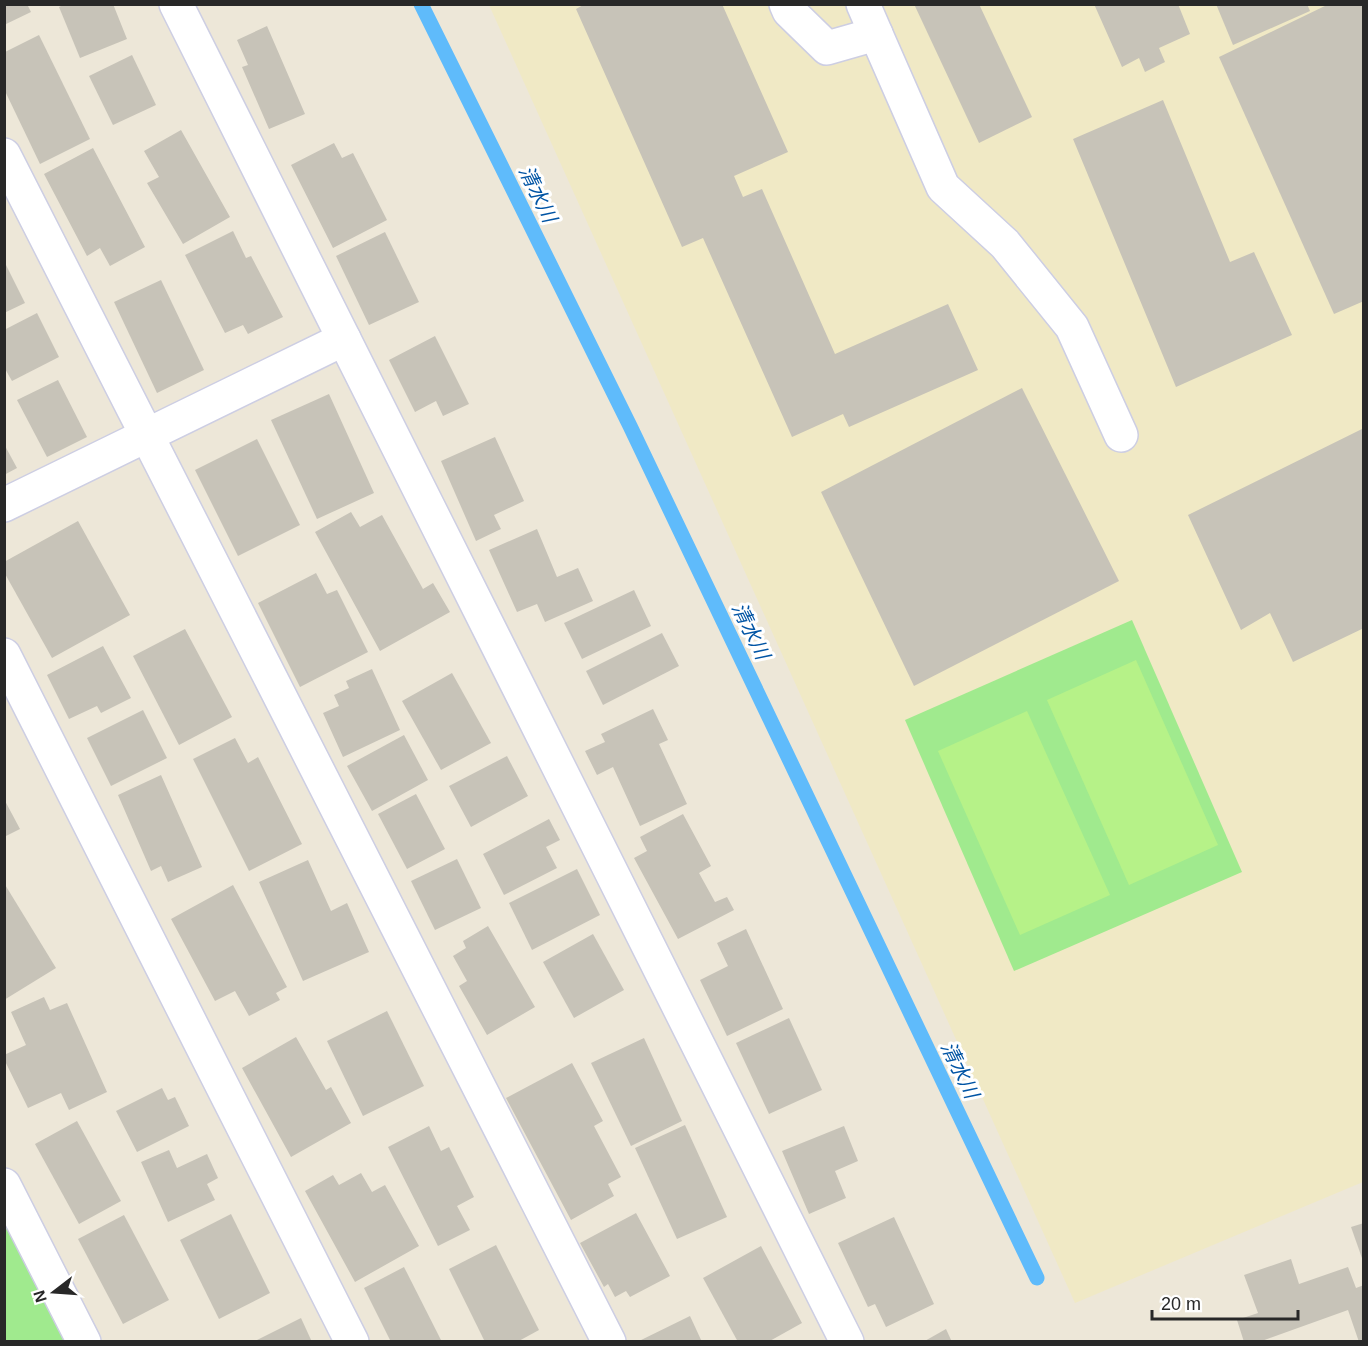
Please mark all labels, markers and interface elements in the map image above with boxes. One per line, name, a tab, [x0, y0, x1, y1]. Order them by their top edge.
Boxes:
water label: 清水川	[515, 162, 562, 228]
water label: 清水川	[728, 599, 775, 665]
water label: 清水川	[937, 1038, 984, 1104]
north arrow	[24, 1262, 84, 1322]
scale bar	[1152, 1283, 1298, 1321]
text: N	[30, 1288, 50, 1304]
text: 20 m	[1161, 1294, 1201, 1314]

